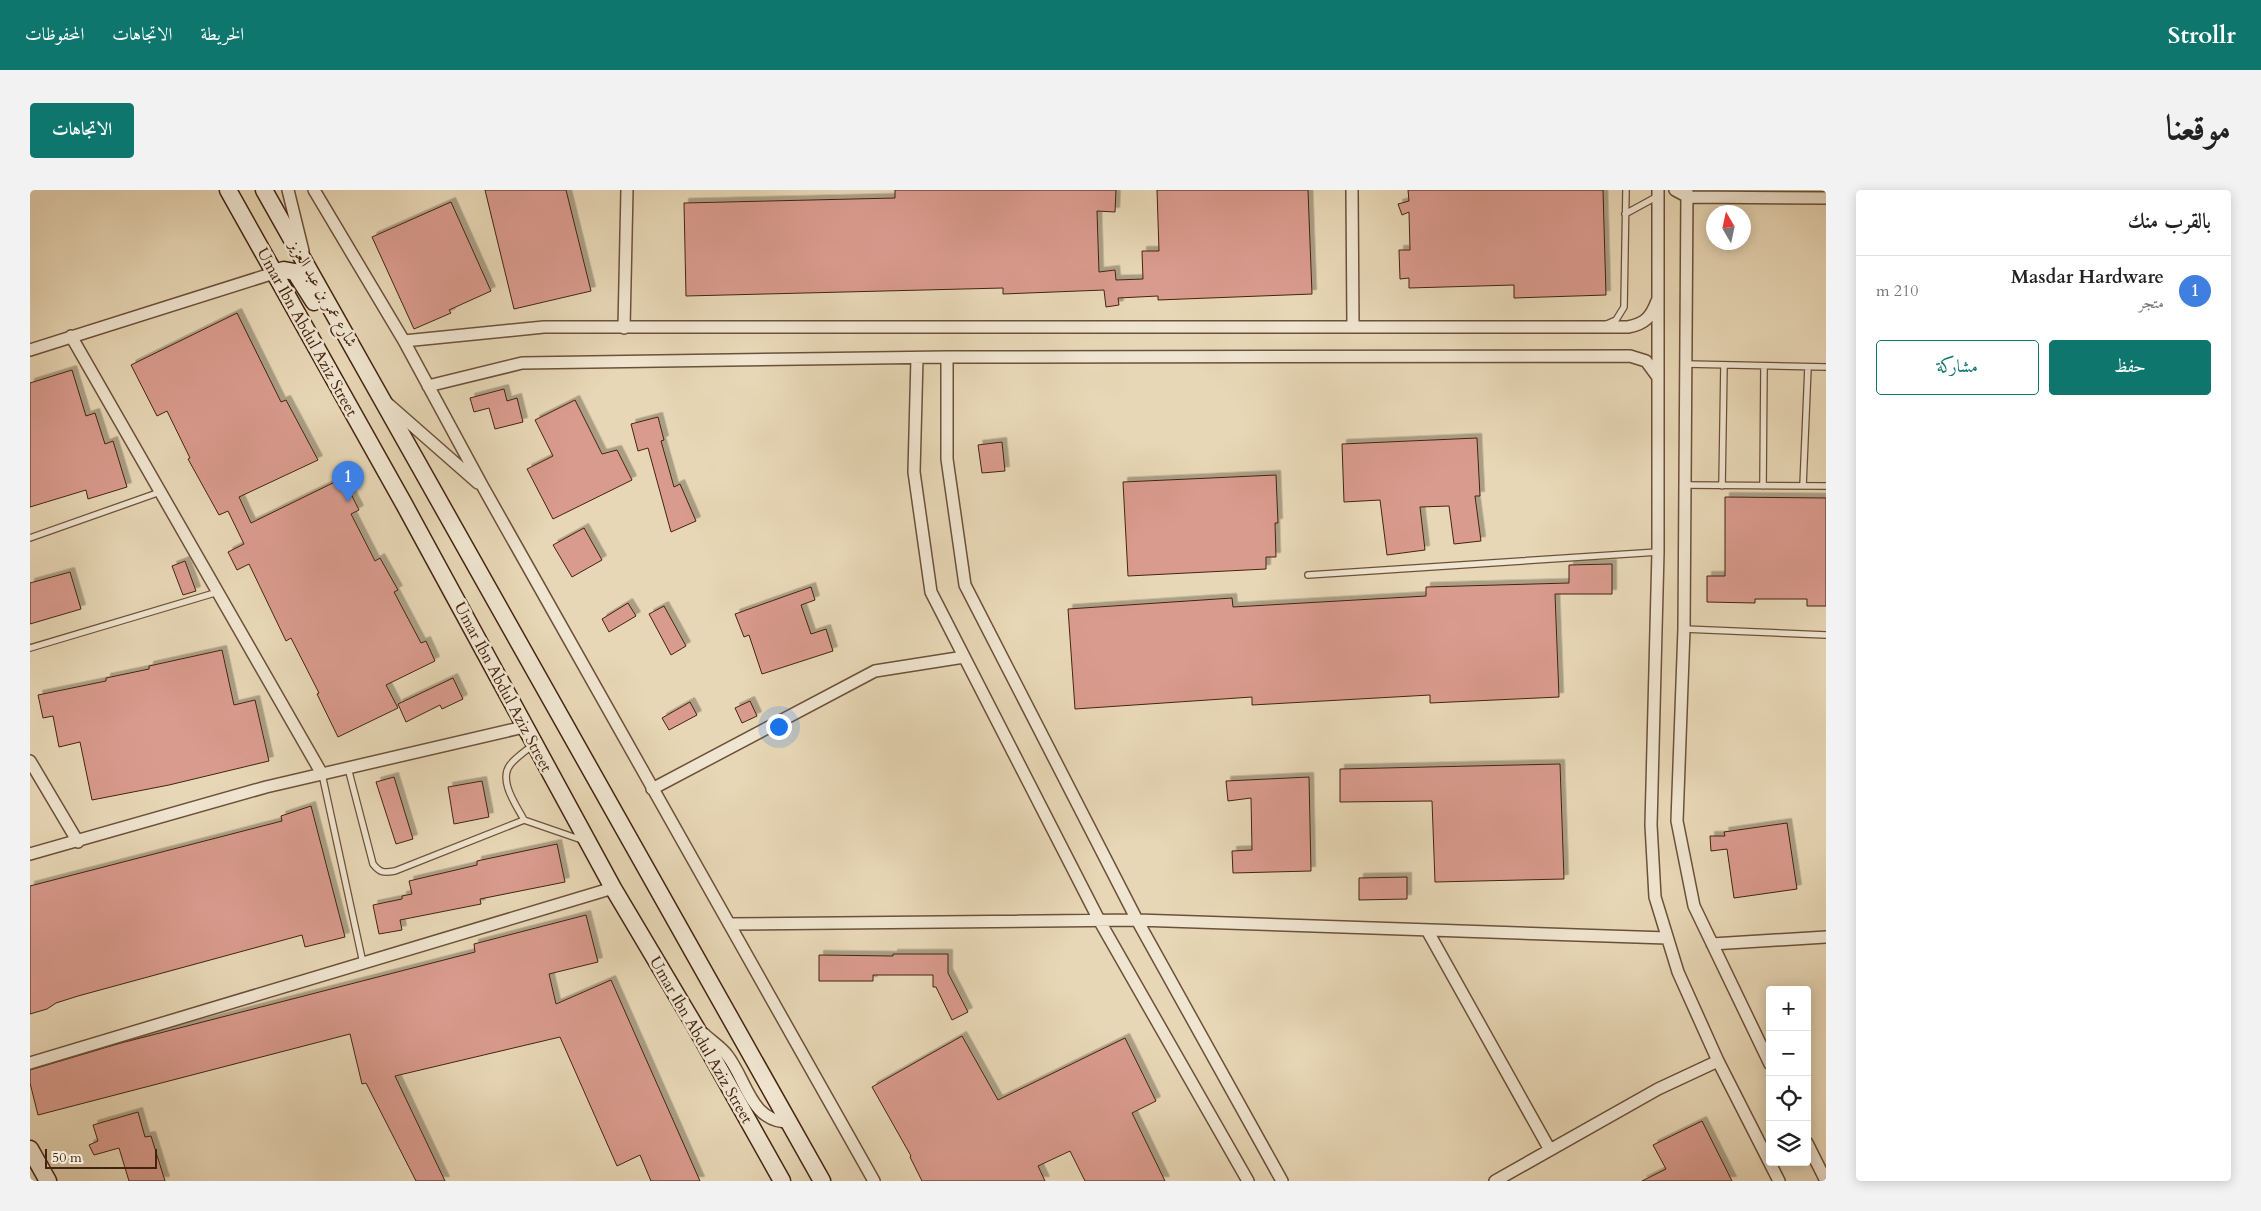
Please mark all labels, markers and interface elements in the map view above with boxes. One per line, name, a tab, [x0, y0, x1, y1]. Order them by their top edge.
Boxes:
text: Strollr	[2168, 19, 2236, 52]
text: المحفوظات	[25, 22, 84, 47]
text: الاتجاهات	[112, 22, 172, 47]
text: الخريطة	[200, 22, 244, 47]
button: الاتجاهات	[30, 103, 134, 158]
text: موقعنا	[2166, 104, 2231, 152]
north arrow	[1706, 205, 1751, 250]
text: بالقرب منك	[2128, 207, 2211, 236]
street label: شارع عمر بن عبد العزيز	[281, 235, 362, 352]
street label: Umar Ibn Abdul Aziz Street	[251, 244, 363, 420]
text: Masdar Hardware	[2011, 264, 2164, 290]
text: 210 m	[1876, 280, 1918, 302]
text: 1	[2191, 280, 2199, 302]
text: متجر	[2139, 292, 2164, 314]
button: مشاركة	[1876, 340, 2039, 395]
button: حفظ	[2049, 340, 2211, 395]
pin: 1	[332, 461, 364, 502]
street label: Umar Ibn Abdul Aziz Street	[449, 598, 557, 776]
your location	[766, 714, 792, 740]
street label: Umar Ibn Abdul Aziz Street	[644, 952, 758, 1128]
map controls	[1766, 986, 1811, 1166]
button: +	[1766, 986, 1811, 1031]
button: −	[1766, 1031, 1811, 1076]
button: locate	[1766, 1076, 1811, 1121]
button: layers	[1766, 1121, 1811, 1166]
scale bar	[45, 1146, 158, 1169]
text: 50 m	[52, 1148, 82, 1167]

